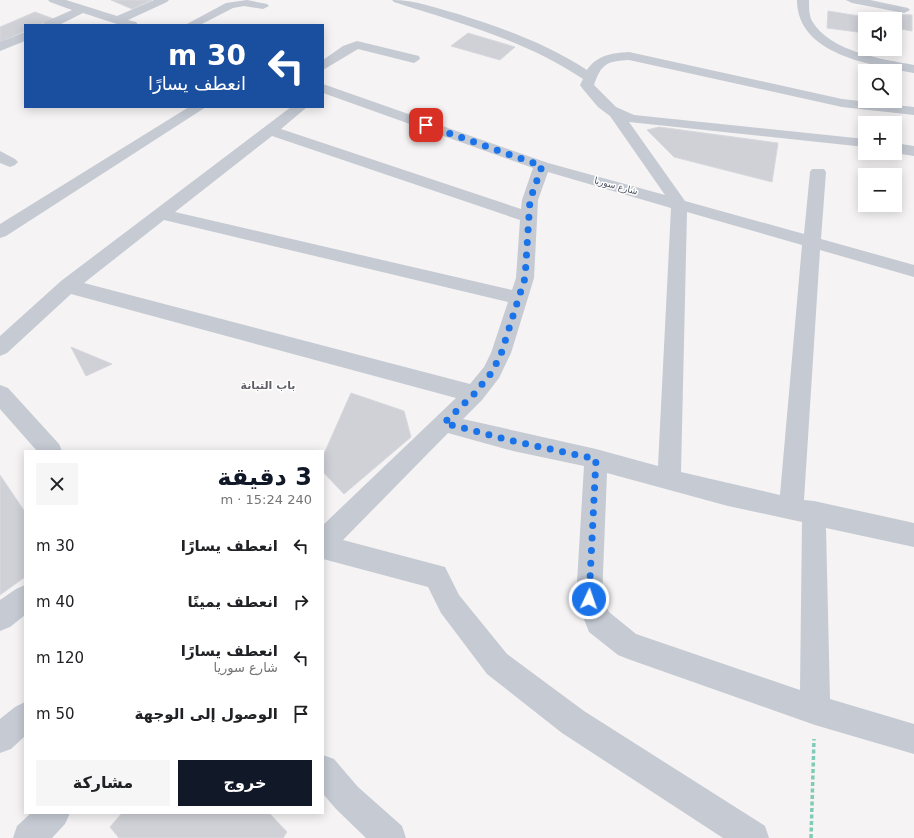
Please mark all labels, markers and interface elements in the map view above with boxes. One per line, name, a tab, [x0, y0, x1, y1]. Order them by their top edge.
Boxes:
map controls	[858, 12, 902, 212]
button: sound	[858, 12, 902, 56]
text: 30 m	[168, 39, 246, 72]
icon: left	[260, 40, 312, 92]
button: search	[858, 64, 902, 108]
text: انعطف يسارًا	[148, 73, 246, 94]
pin	[409, 108, 443, 142]
icon: arrive	[415, 114, 437, 136]
button: +	[858, 116, 902, 160]
button: −	[858, 168, 902, 212]
street label: شارع سوريا	[593, 175, 639, 197]
district label: باب التبانة	[241, 379, 295, 392]
button: close	[36, 463, 78, 505]
text: 3 دقيقة	[217, 463, 312, 491]
text: 240 m · 15:24	[221, 492, 312, 507]
icon: left	[290, 535, 312, 557]
text: 30 m	[36, 537, 75, 555]
text: انعطف يسارًا	[181, 537, 278, 555]
position arrow	[568, 578, 610, 620]
icon: right	[290, 591, 312, 613]
text: 40 m	[36, 593, 75, 611]
text: انعطف يمينًا	[187, 593, 278, 611]
text: انعطف يسارًا	[181, 642, 278, 660]
icon: left	[290, 647, 312, 669]
text: 120 m	[36, 649, 84, 667]
text: شارع سوريا	[214, 660, 278, 675]
icon: arrive	[290, 703, 312, 725]
text: 50 m	[36, 705, 75, 723]
text: الوصول إلى الوجهة	[135, 705, 278, 723]
button: مشاركة	[36, 760, 170, 806]
button: خروج	[178, 760, 312, 806]

